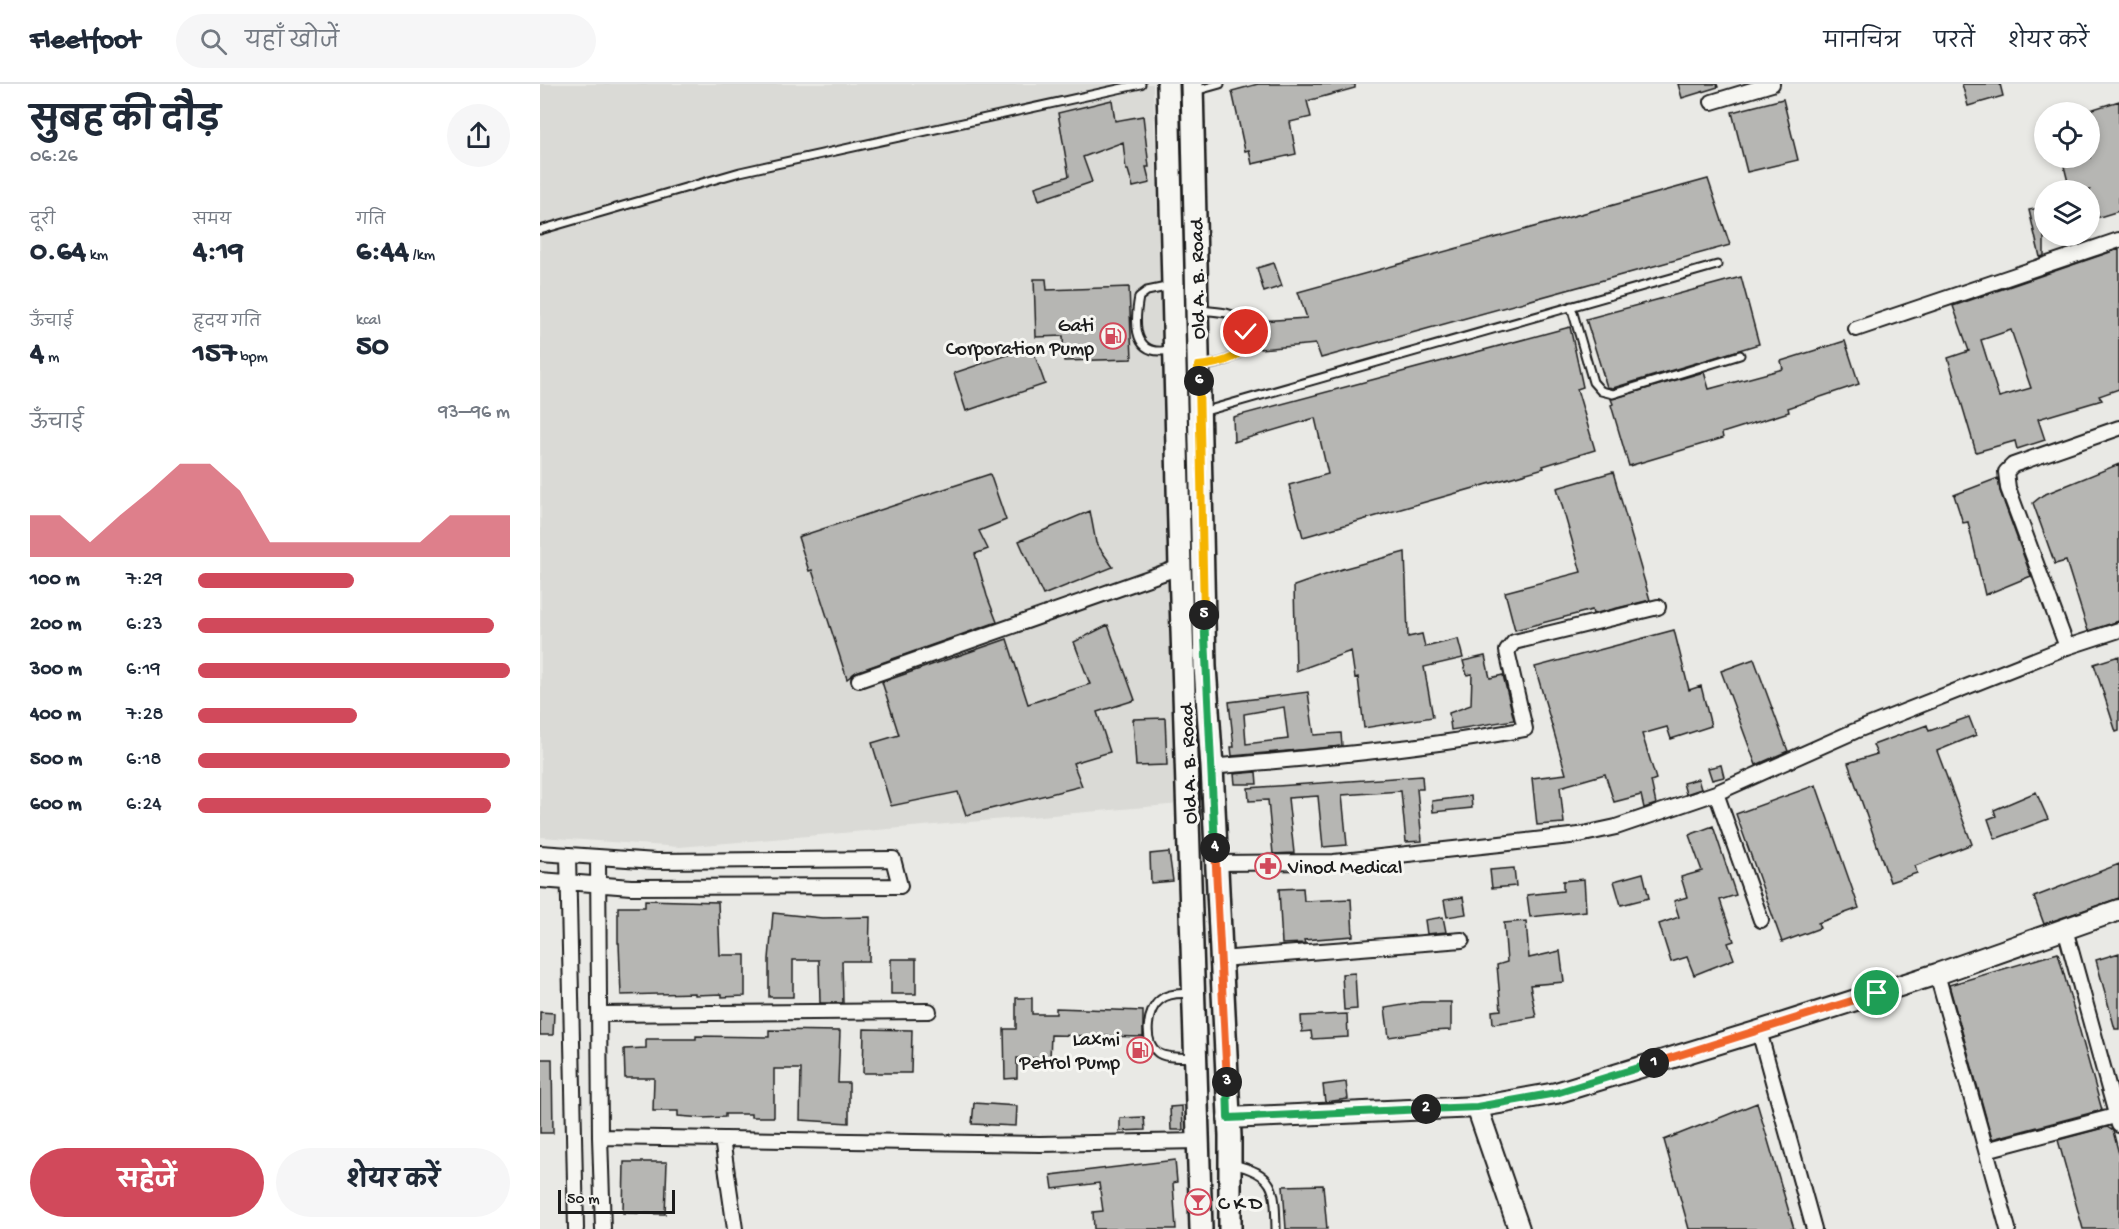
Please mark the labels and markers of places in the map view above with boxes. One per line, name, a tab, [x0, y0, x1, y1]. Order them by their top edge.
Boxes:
pin	[1220, 306, 1271, 357]
place label: Gati Corporation Pump	[946, 316, 1094, 362]
fuel station icon: Gati Corporation Pump	[1098, 321, 1128, 351]
pin: 6	[1184, 366, 1214, 396]
pin: 5	[1189, 600, 1219, 630]
pin: 4	[1200, 833, 1230, 863]
pharmacy icon: Vinod Medical	[1253, 851, 1283, 881]
place label: Vinod Medical	[1287, 858, 1402, 881]
pin	[1851, 967, 1902, 1018]
place label: Laxmi Petrol Pump	[1018, 1030, 1120, 1076]
fuel station icon: Laxmi Petrol Pump	[1125, 1035, 1155, 1065]
pin: 1	[1639, 1048, 1669, 1078]
pin: 3	[1212, 1067, 1242, 1097]
pin: 2	[1411, 1094, 1441, 1124]
bar icon: C K D	[1183, 1187, 1213, 1217]
place label: C K D	[1218, 1194, 1263, 1217]

